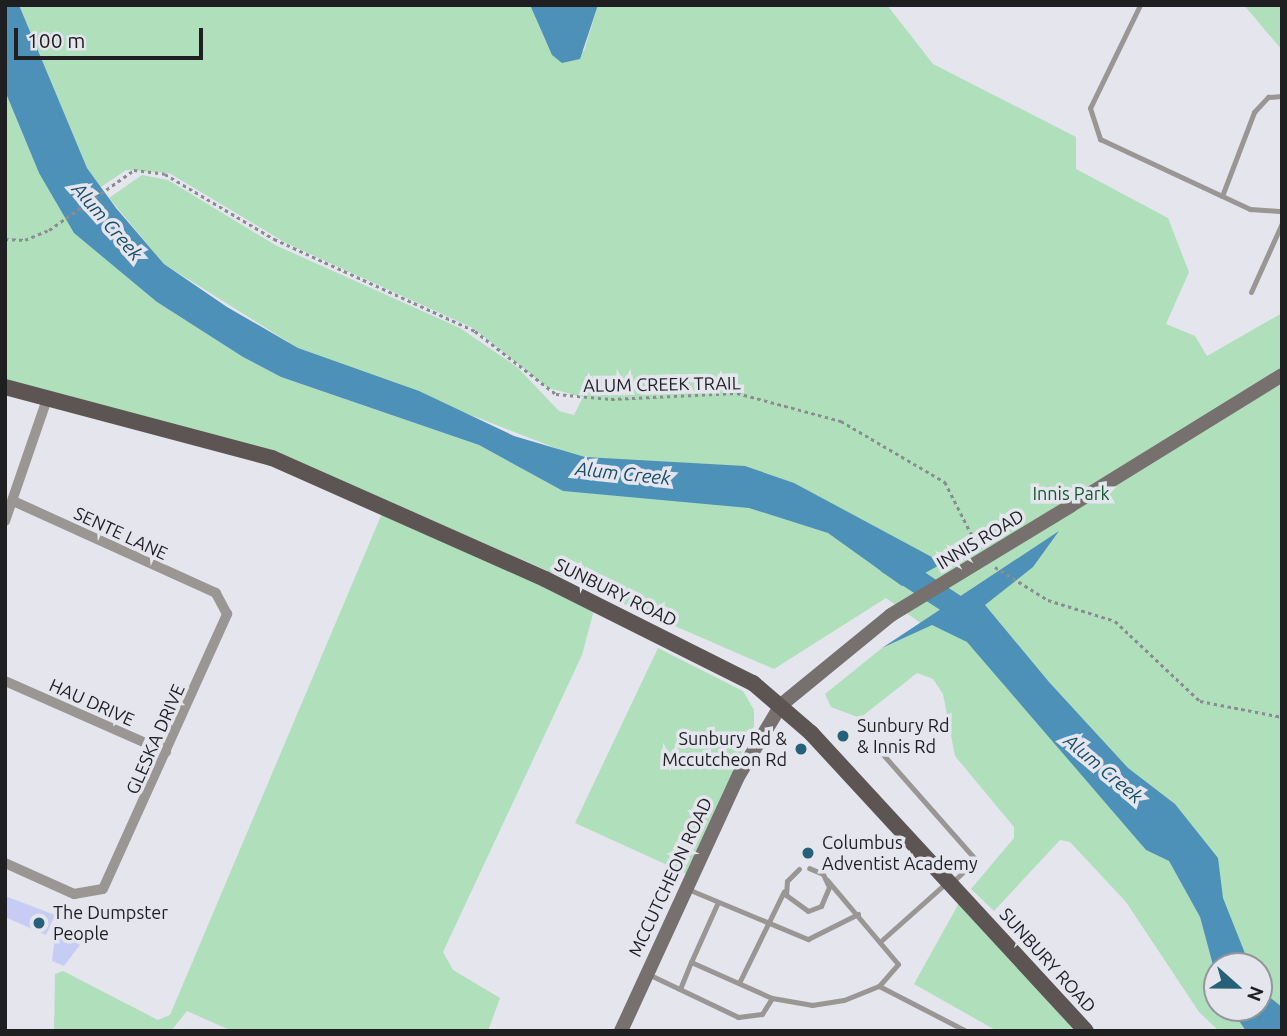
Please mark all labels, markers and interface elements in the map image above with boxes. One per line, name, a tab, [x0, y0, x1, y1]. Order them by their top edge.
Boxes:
scale bar	[18, 14, 206, 58]
text: 100 m	[27, 28, 85, 52]
water label: Alum Creek	[67, 178, 147, 266]
street label: ALUM CREEK TRAIL	[583, 372, 741, 396]
water label: Alum Creek	[574, 458, 672, 490]
park label: Innis Park	[1032, 482, 1110, 504]
street label: SENTE LANE	[71, 502, 171, 564]
street label: INNIS ROAD	[932, 505, 1028, 573]
street label: SUNBURY ROAD	[551, 553, 681, 631]
street label: HAU DRIVE	[46, 674, 138, 730]
street label: GLESKA DRIVE	[121, 681, 189, 797]
place label: Sunbury Rd & Innis Rd	[857, 715, 950, 758]
place label: Sunbury Rd & Mccutcheon Rd	[662, 728, 787, 770]
marker: Sunbury Rd & Innis Rd	[835, 728, 851, 744]
water label: Alum Creek	[1059, 729, 1147, 809]
marker: Sunbury Rd & Mccutcheon Rd	[793, 741, 809, 757]
street label: MCCUTCHEON ROAD	[624, 794, 716, 960]
place label: Columbus Adventist Academy	[822, 832, 978, 874]
marker: Columbus Adventist Academy	[800, 845, 816, 861]
place label: The Dumpster People	[53, 902, 168, 944]
street label: SUNBURY ROAD	[995, 903, 1101, 1017]
marker: The Dumpster People	[31, 915, 47, 931]
north arrow	[1203, 952, 1273, 1022]
text: N	[1243, 983, 1269, 1004]

